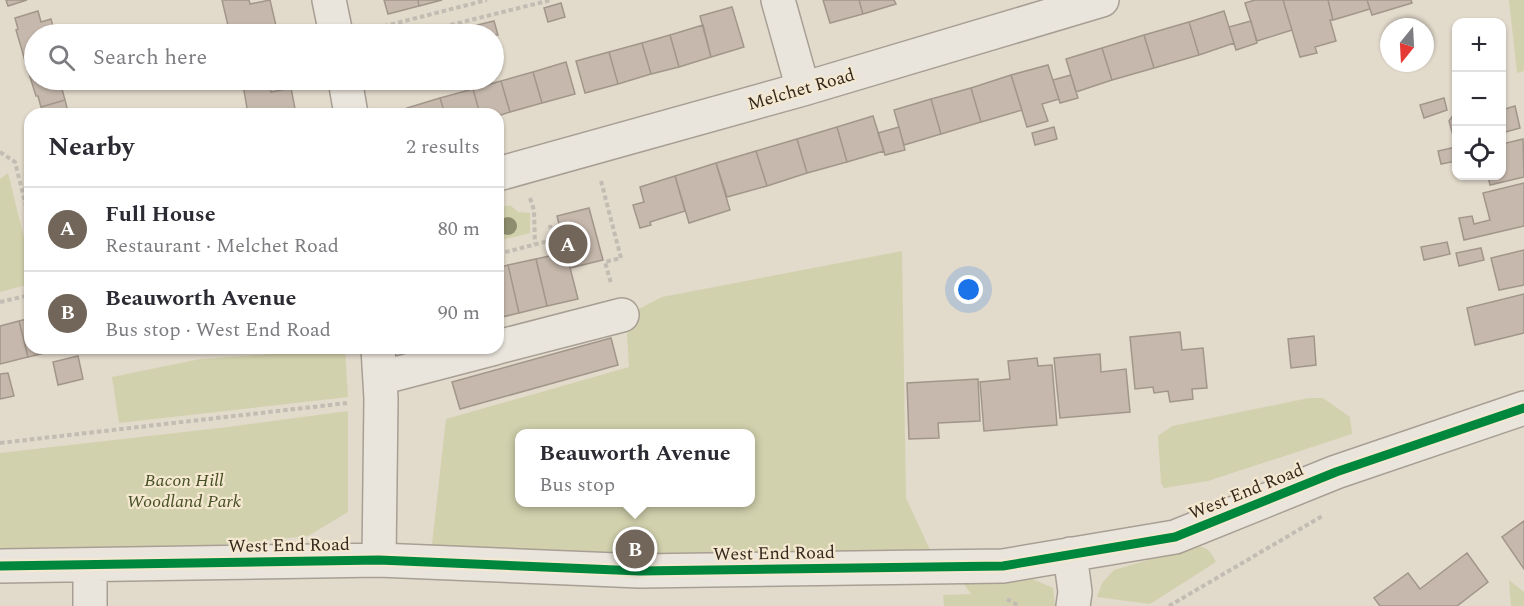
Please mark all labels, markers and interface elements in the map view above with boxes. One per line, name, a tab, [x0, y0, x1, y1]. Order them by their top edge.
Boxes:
north arrow	[1380, 18, 1434, 72]
map controls	[1452, 18, 1506, 180]
button: +	[1452, 18, 1506, 72]
search box	[24, 24, 504, 90]
icon: search	[45, 41, 78, 74]
text: Search here	[93, 41, 207, 74]
street label: Melchet Road	[744, 61, 858, 118]
button: −	[1452, 72, 1506, 126]
button: locate	[1452, 126, 1506, 180]
text: Nearby	[48, 127, 134, 167]
text: 2 results	[406, 132, 480, 162]
text: Full House	[105, 198, 216, 231]
text: A	[60, 214, 75, 244]
text: 80 m	[438, 214, 480, 244]
pin: A	[548, 222, 588, 266]
text: Restaurant · Melchet Road	[105, 231, 339, 261]
your location	[954, 275, 983, 304]
text: Beauworth Avenue	[105, 282, 296, 315]
text: B	[60, 298, 75, 328]
text: 90 m	[438, 298, 480, 328]
text: Bus stop · West End Road	[105, 315, 331, 345]
popup	[515, 429, 755, 507]
text: Beauworth Avenue	[539, 437, 731, 470]
street label: West End Road	[1185, 456, 1308, 527]
park label: Bacon Hill Woodland Park	[127, 467, 242, 515]
text: Bus stop	[539, 470, 615, 500]
pin: B	[616, 526, 654, 572]
street label: West End Road	[228, 531, 350, 560]
street label: West End Road	[713, 539, 835, 568]

